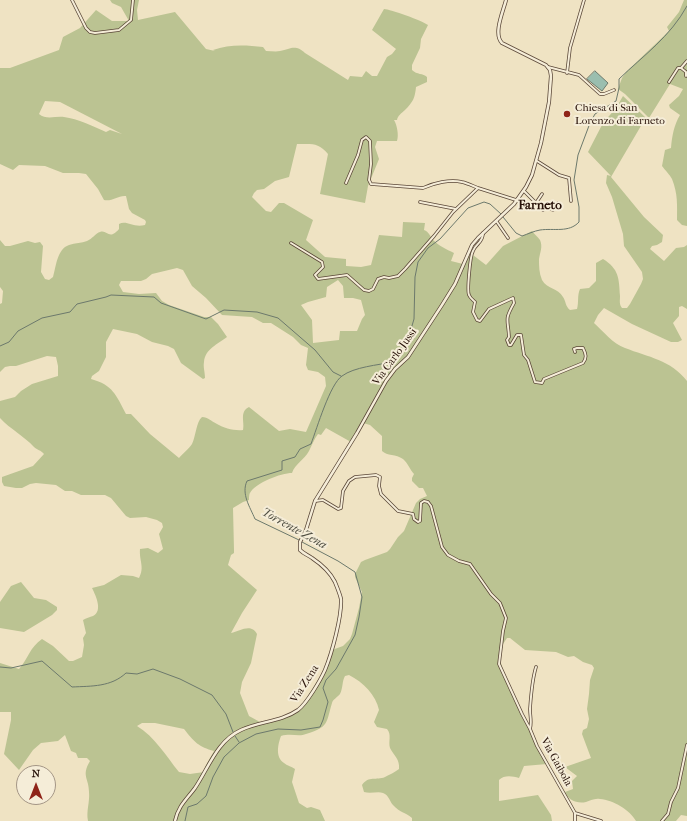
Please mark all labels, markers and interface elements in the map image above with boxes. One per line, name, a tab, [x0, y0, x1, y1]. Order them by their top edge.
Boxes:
place label: Chiesa di San Lorenzo di Farneto	[575, 101, 665, 127]
marker: Chiesa di San Lorenzo di Farneto	[562, 109, 572, 119]
district label: Farneto	[518, 198, 562, 214]
street label: Via Carlo Jussi	[370, 326, 420, 388]
water label: Torrente Zena	[259, 505, 329, 553]
street label: Via Zena	[288, 663, 322, 705]
street label: Via Gaibola	[537, 736, 575, 788]
north arrow	[16, 765, 56, 805]
text: N	[32, 767, 40, 780]

